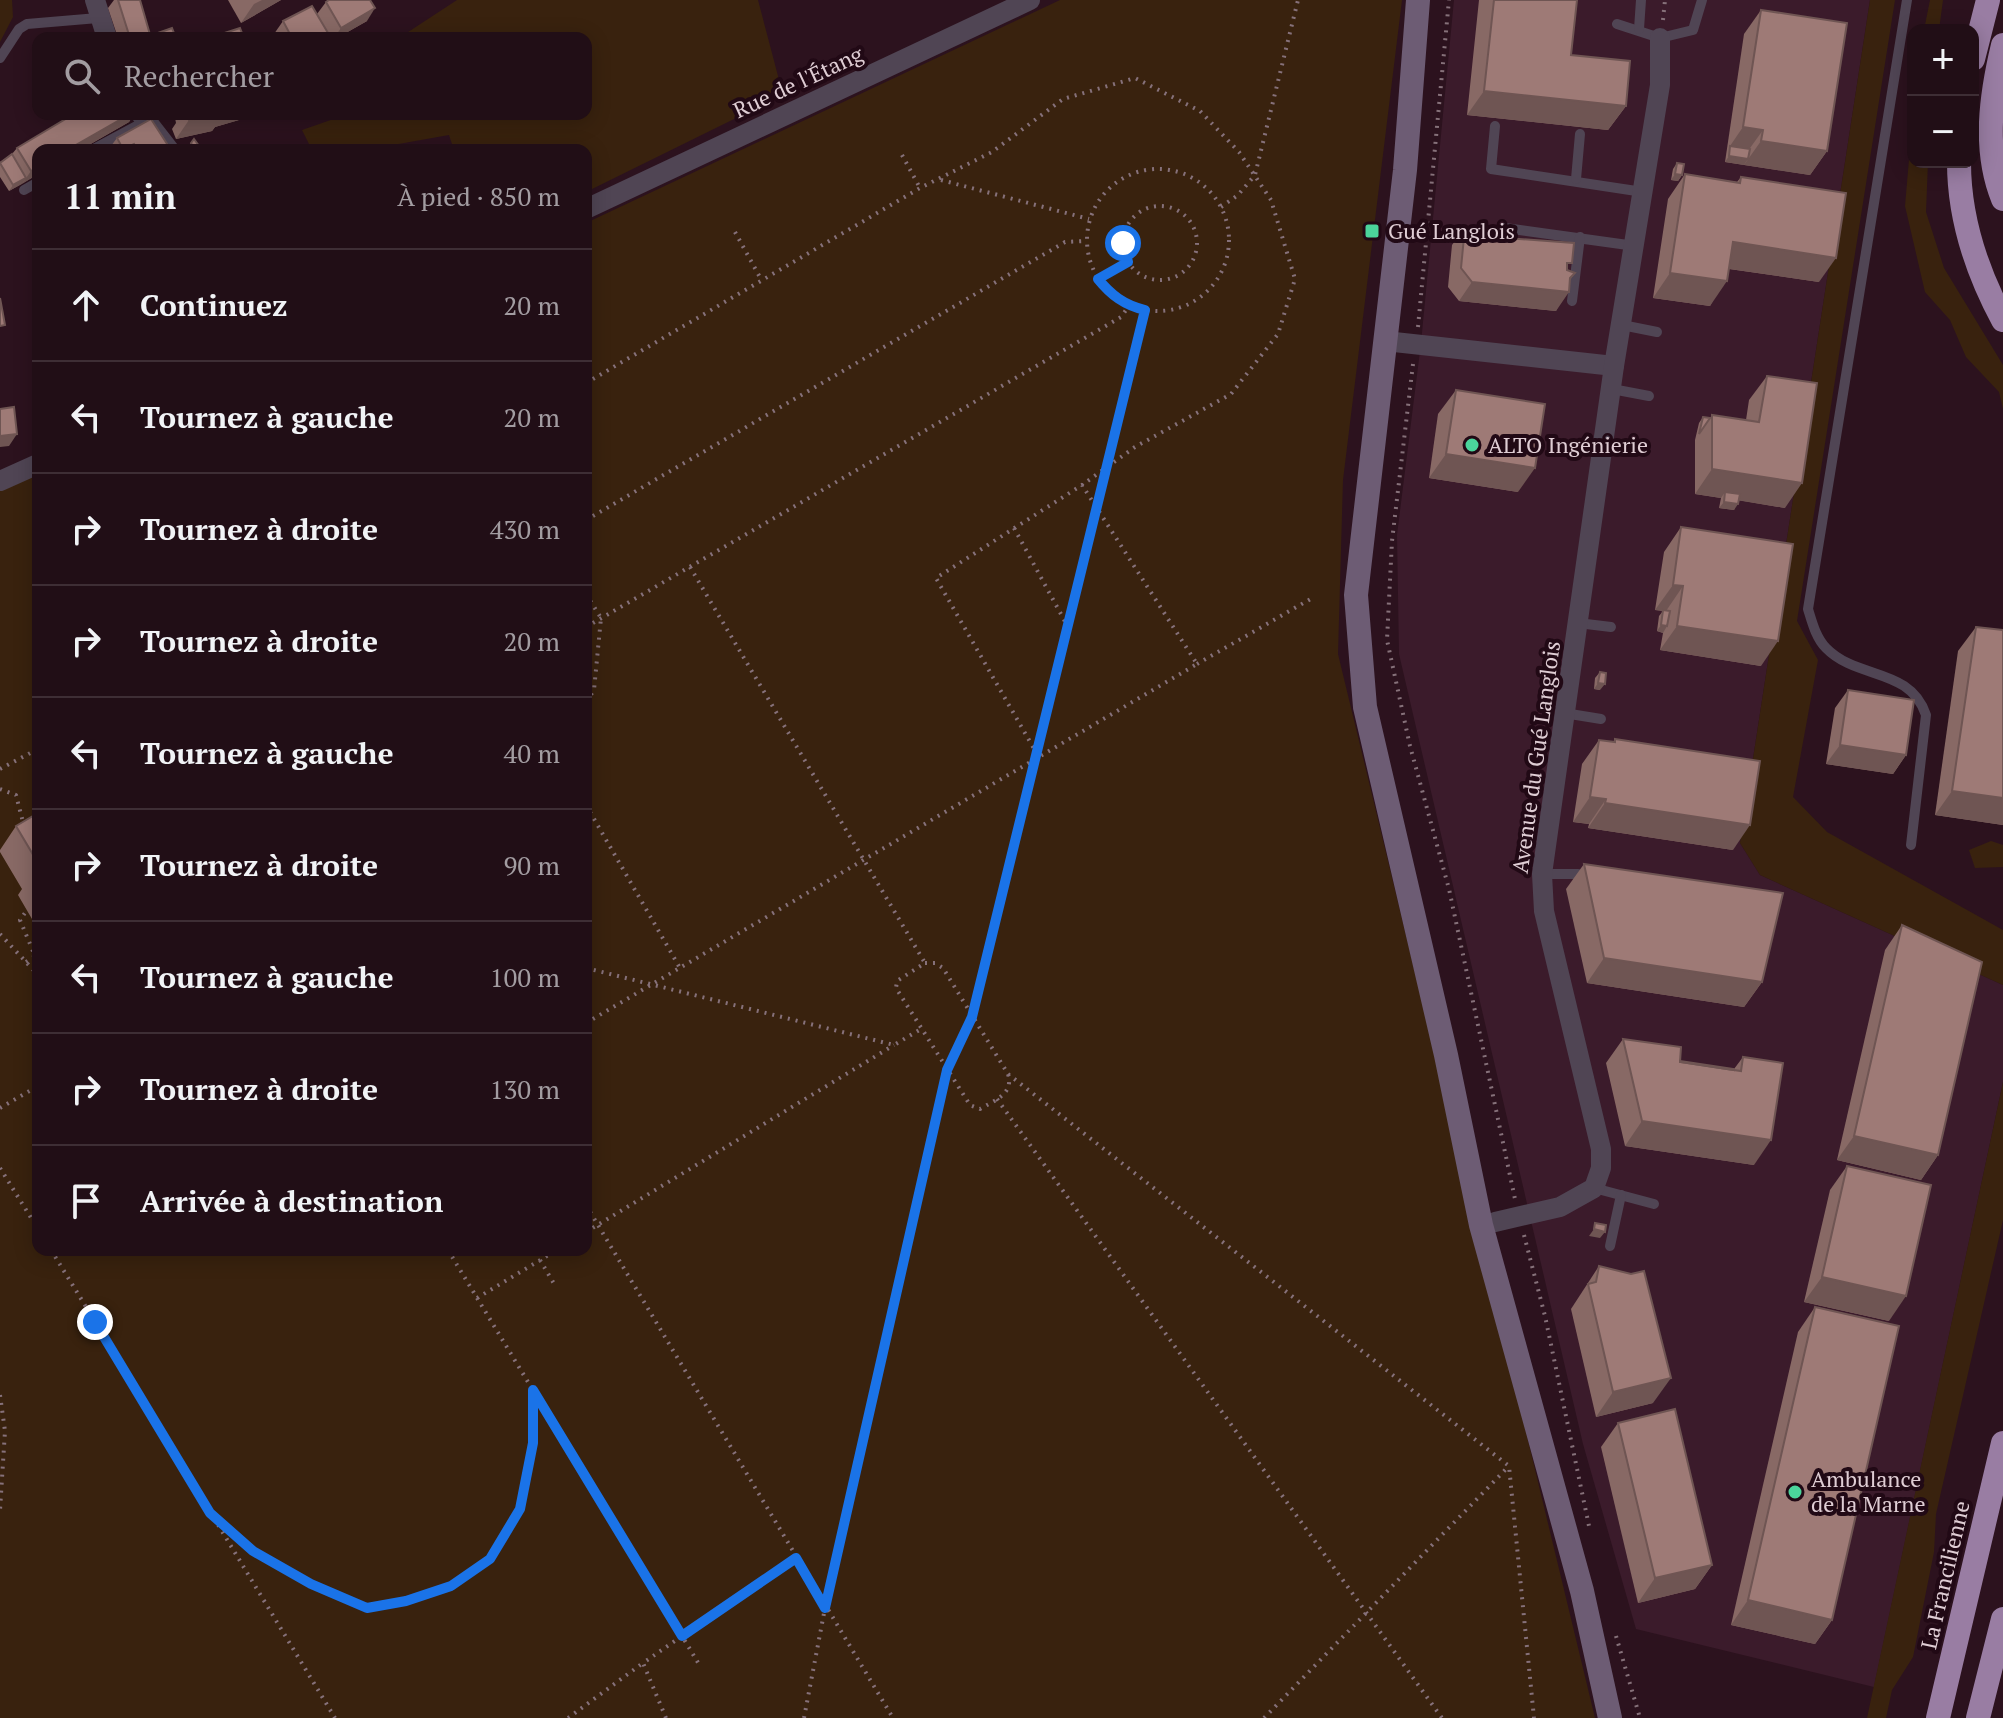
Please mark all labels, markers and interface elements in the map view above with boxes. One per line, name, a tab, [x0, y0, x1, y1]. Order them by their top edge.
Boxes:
map controls	[1907, 24, 1979, 168]
button: +	[1907, 24, 1979, 96]
search box	[32, 32, 592, 120]
street label: Rue de l'Étang	[728, 39, 868, 124]
icon: search	[60, 54, 104, 98]
text: Rechercher	[124, 56, 274, 96]
button: −	[1907, 96, 1979, 168]
text: 11 min	[64, 174, 176, 219]
text: À pied · 850 m	[397, 179, 560, 213]
place label: Gué Langlois	[1388, 216, 1515, 245]
marker: Gué Langlois	[1363, 222, 1381, 240]
route start	[1105, 225, 1141, 261]
icon: ahead	[64, 283, 108, 327]
text: Continuez	[140, 285, 287, 325]
text: 20 m	[504, 288, 560, 322]
icon: left	[64, 395, 108, 439]
text: Tournez à gauche	[140, 397, 394, 437]
text: 20 m	[504, 400, 560, 434]
place label: ALTO Ingénierie	[1488, 430, 1648, 459]
marker: ALTO Ingénierie	[1463, 436, 1481, 454]
icon: right	[64, 507, 108, 551]
text: Tournez à droite	[140, 509, 378, 549]
text: 430 m	[490, 512, 560, 546]
icon: right	[64, 619, 108, 663]
text: Tournez à droite	[140, 621, 378, 661]
text: 20 m	[504, 624, 560, 658]
street label: Avenue du Gué Langlois	[1505, 639, 1566, 875]
icon: left	[64, 731, 108, 775]
text: Tournez à gauche	[140, 733, 394, 773]
text: 40 m	[504, 736, 560, 770]
icon: right	[64, 843, 108, 887]
text: Tournez à droite	[140, 845, 378, 885]
text: 90 m	[504, 848, 560, 882]
icon: left	[64, 955, 108, 999]
text: Tournez à gauche	[140, 957, 394, 997]
text: 100 m	[490, 960, 560, 994]
icon: right	[64, 1067, 108, 1111]
text: Tournez à droite	[140, 1069, 378, 1109]
text: 130 m	[490, 1072, 560, 1106]
icon: arrive	[64, 1179, 108, 1223]
text: Arrivée à destination	[140, 1181, 443, 1221]
route end	[77, 1304, 113, 1340]
place label: Ambulance de la Marne	[1811, 1464, 1925, 1518]
marker: Ambulance de la Marne	[1786, 1483, 1804, 1501]
street label: La Francilienne	[1913, 1498, 1976, 1652]

